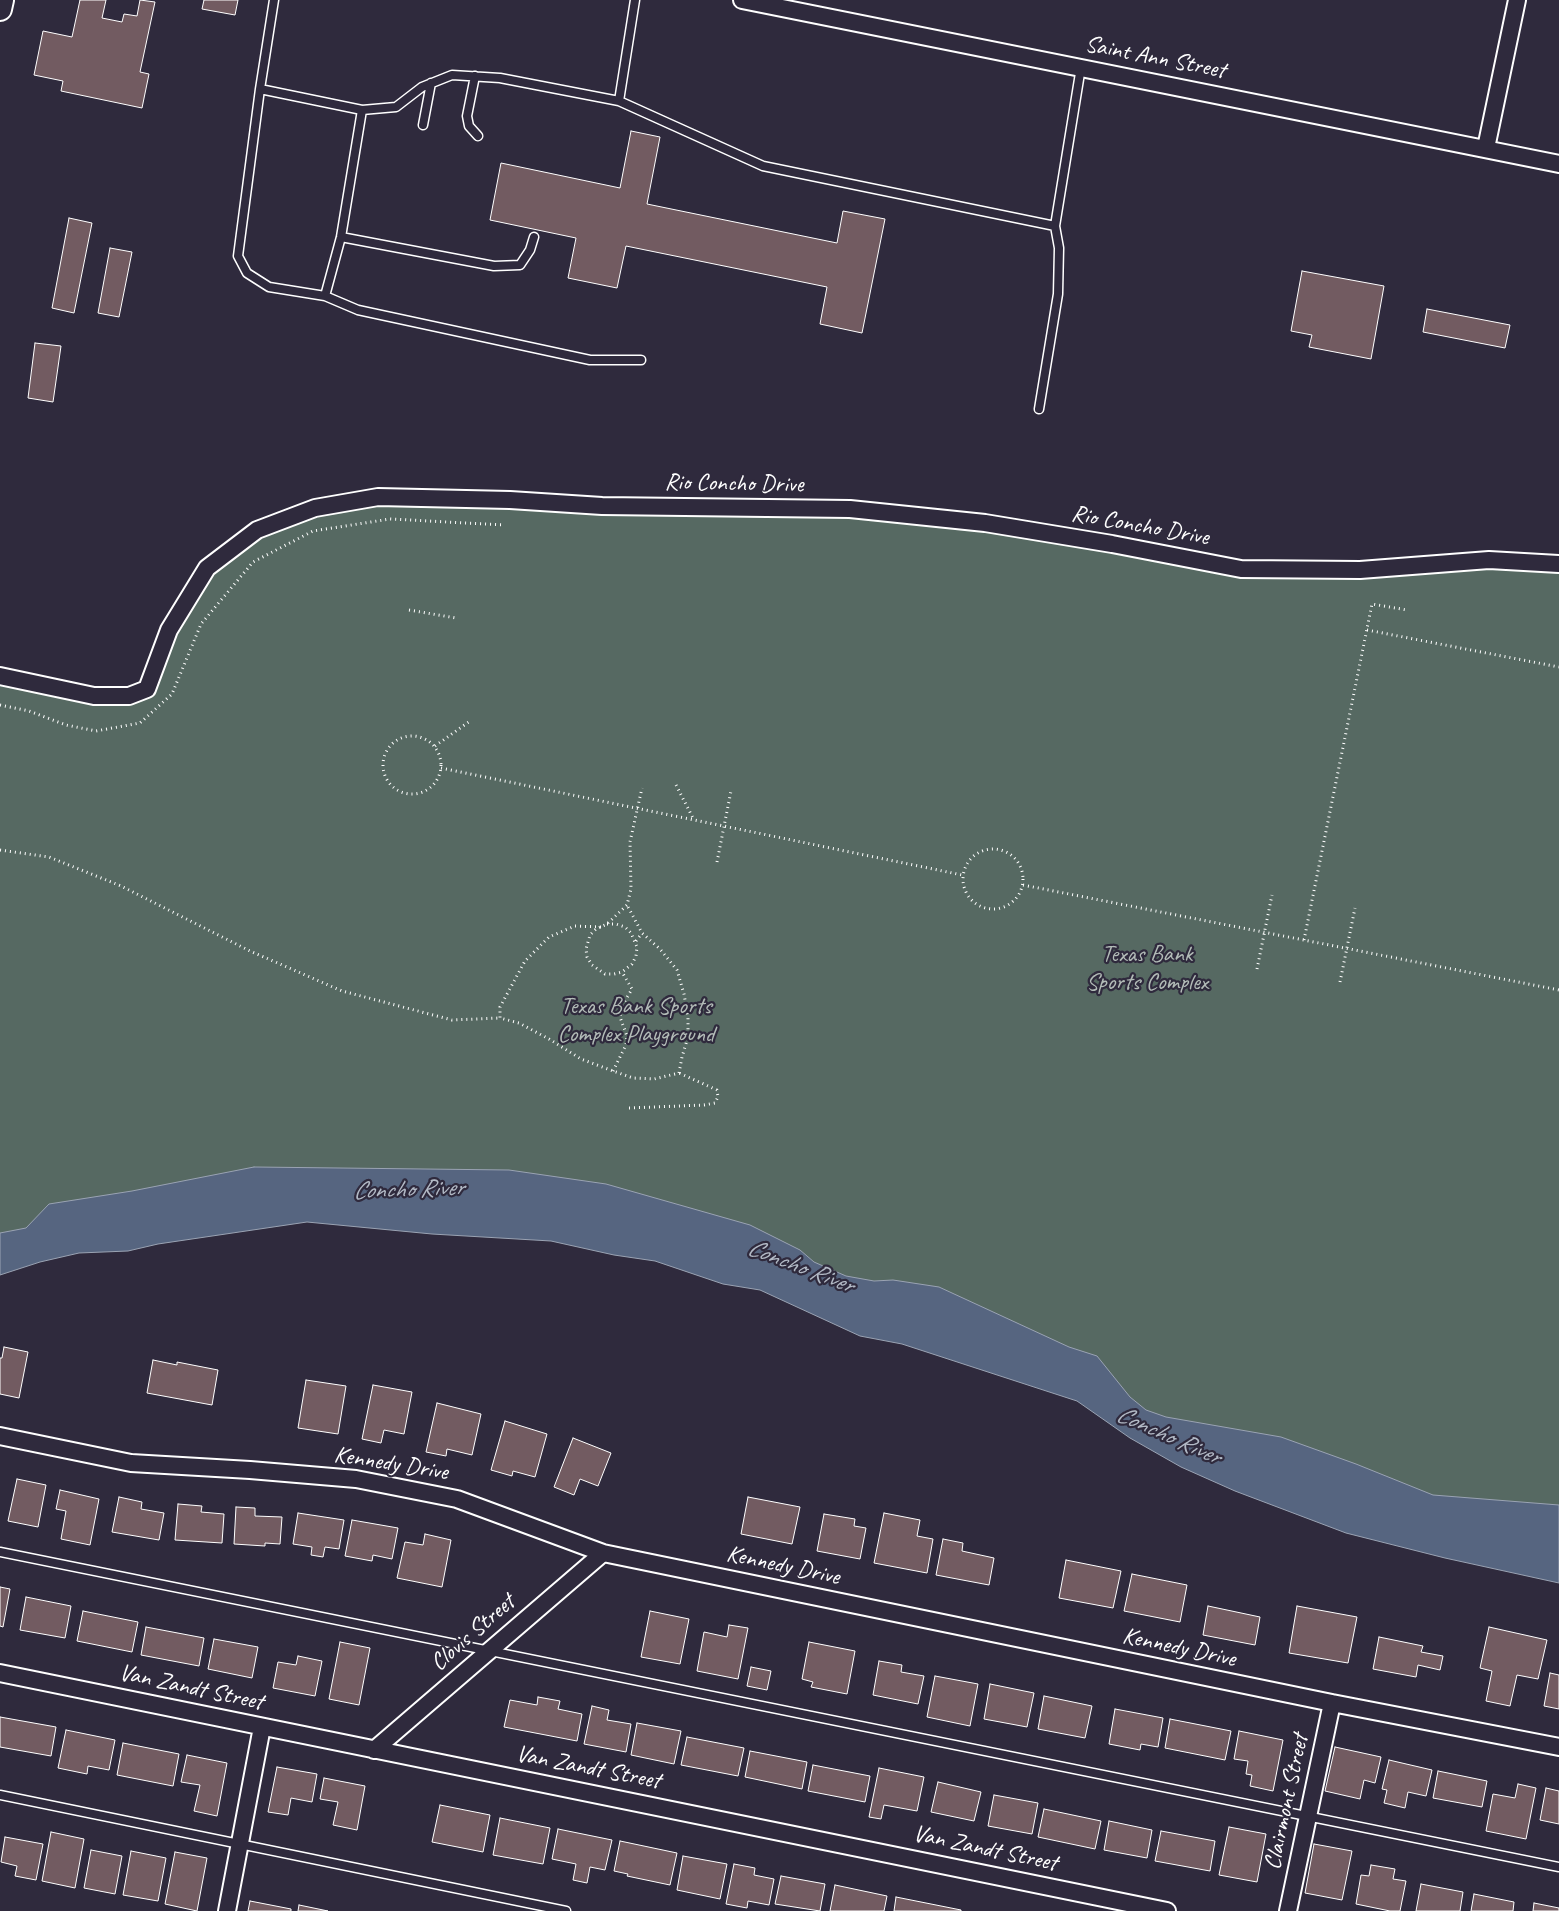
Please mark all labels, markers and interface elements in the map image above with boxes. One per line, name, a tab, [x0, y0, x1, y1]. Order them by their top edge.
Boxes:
street label: Saint Ann Street	[1082, 30, 1228, 86]
street label: Rio Concho Drive	[664, 468, 804, 500]
street label: Rio Concho Drive	[1069, 500, 1211, 552]
park label: Texas Bank Sports Complex	[1086, 941, 1208, 997]
park label: Texas Bank Sports Complex Playground	[557, 993, 715, 1049]
water label: Concho River	[352, 1173, 464, 1207]
water label: Concho River	[743, 1233, 857, 1301]
water label: Concho River	[1111, 1400, 1225, 1472]
street label: Kennedy Drive	[332, 1441, 450, 1487]
street label: Kennedy Drive	[724, 1540, 842, 1592]
street label: Clovis Street	[425, 1588, 521, 1678]
street label: Kennedy Drive	[1120, 1622, 1238, 1674]
street label: Van Zandt Street	[116, 1659, 266, 1717]
street label: Clairmont Street	[1259, 1732, 1315, 1872]
street label: Van Zandt Street	[513, 1740, 663, 1796]
street label: Van Zandt Street	[910, 1820, 1060, 1878]

